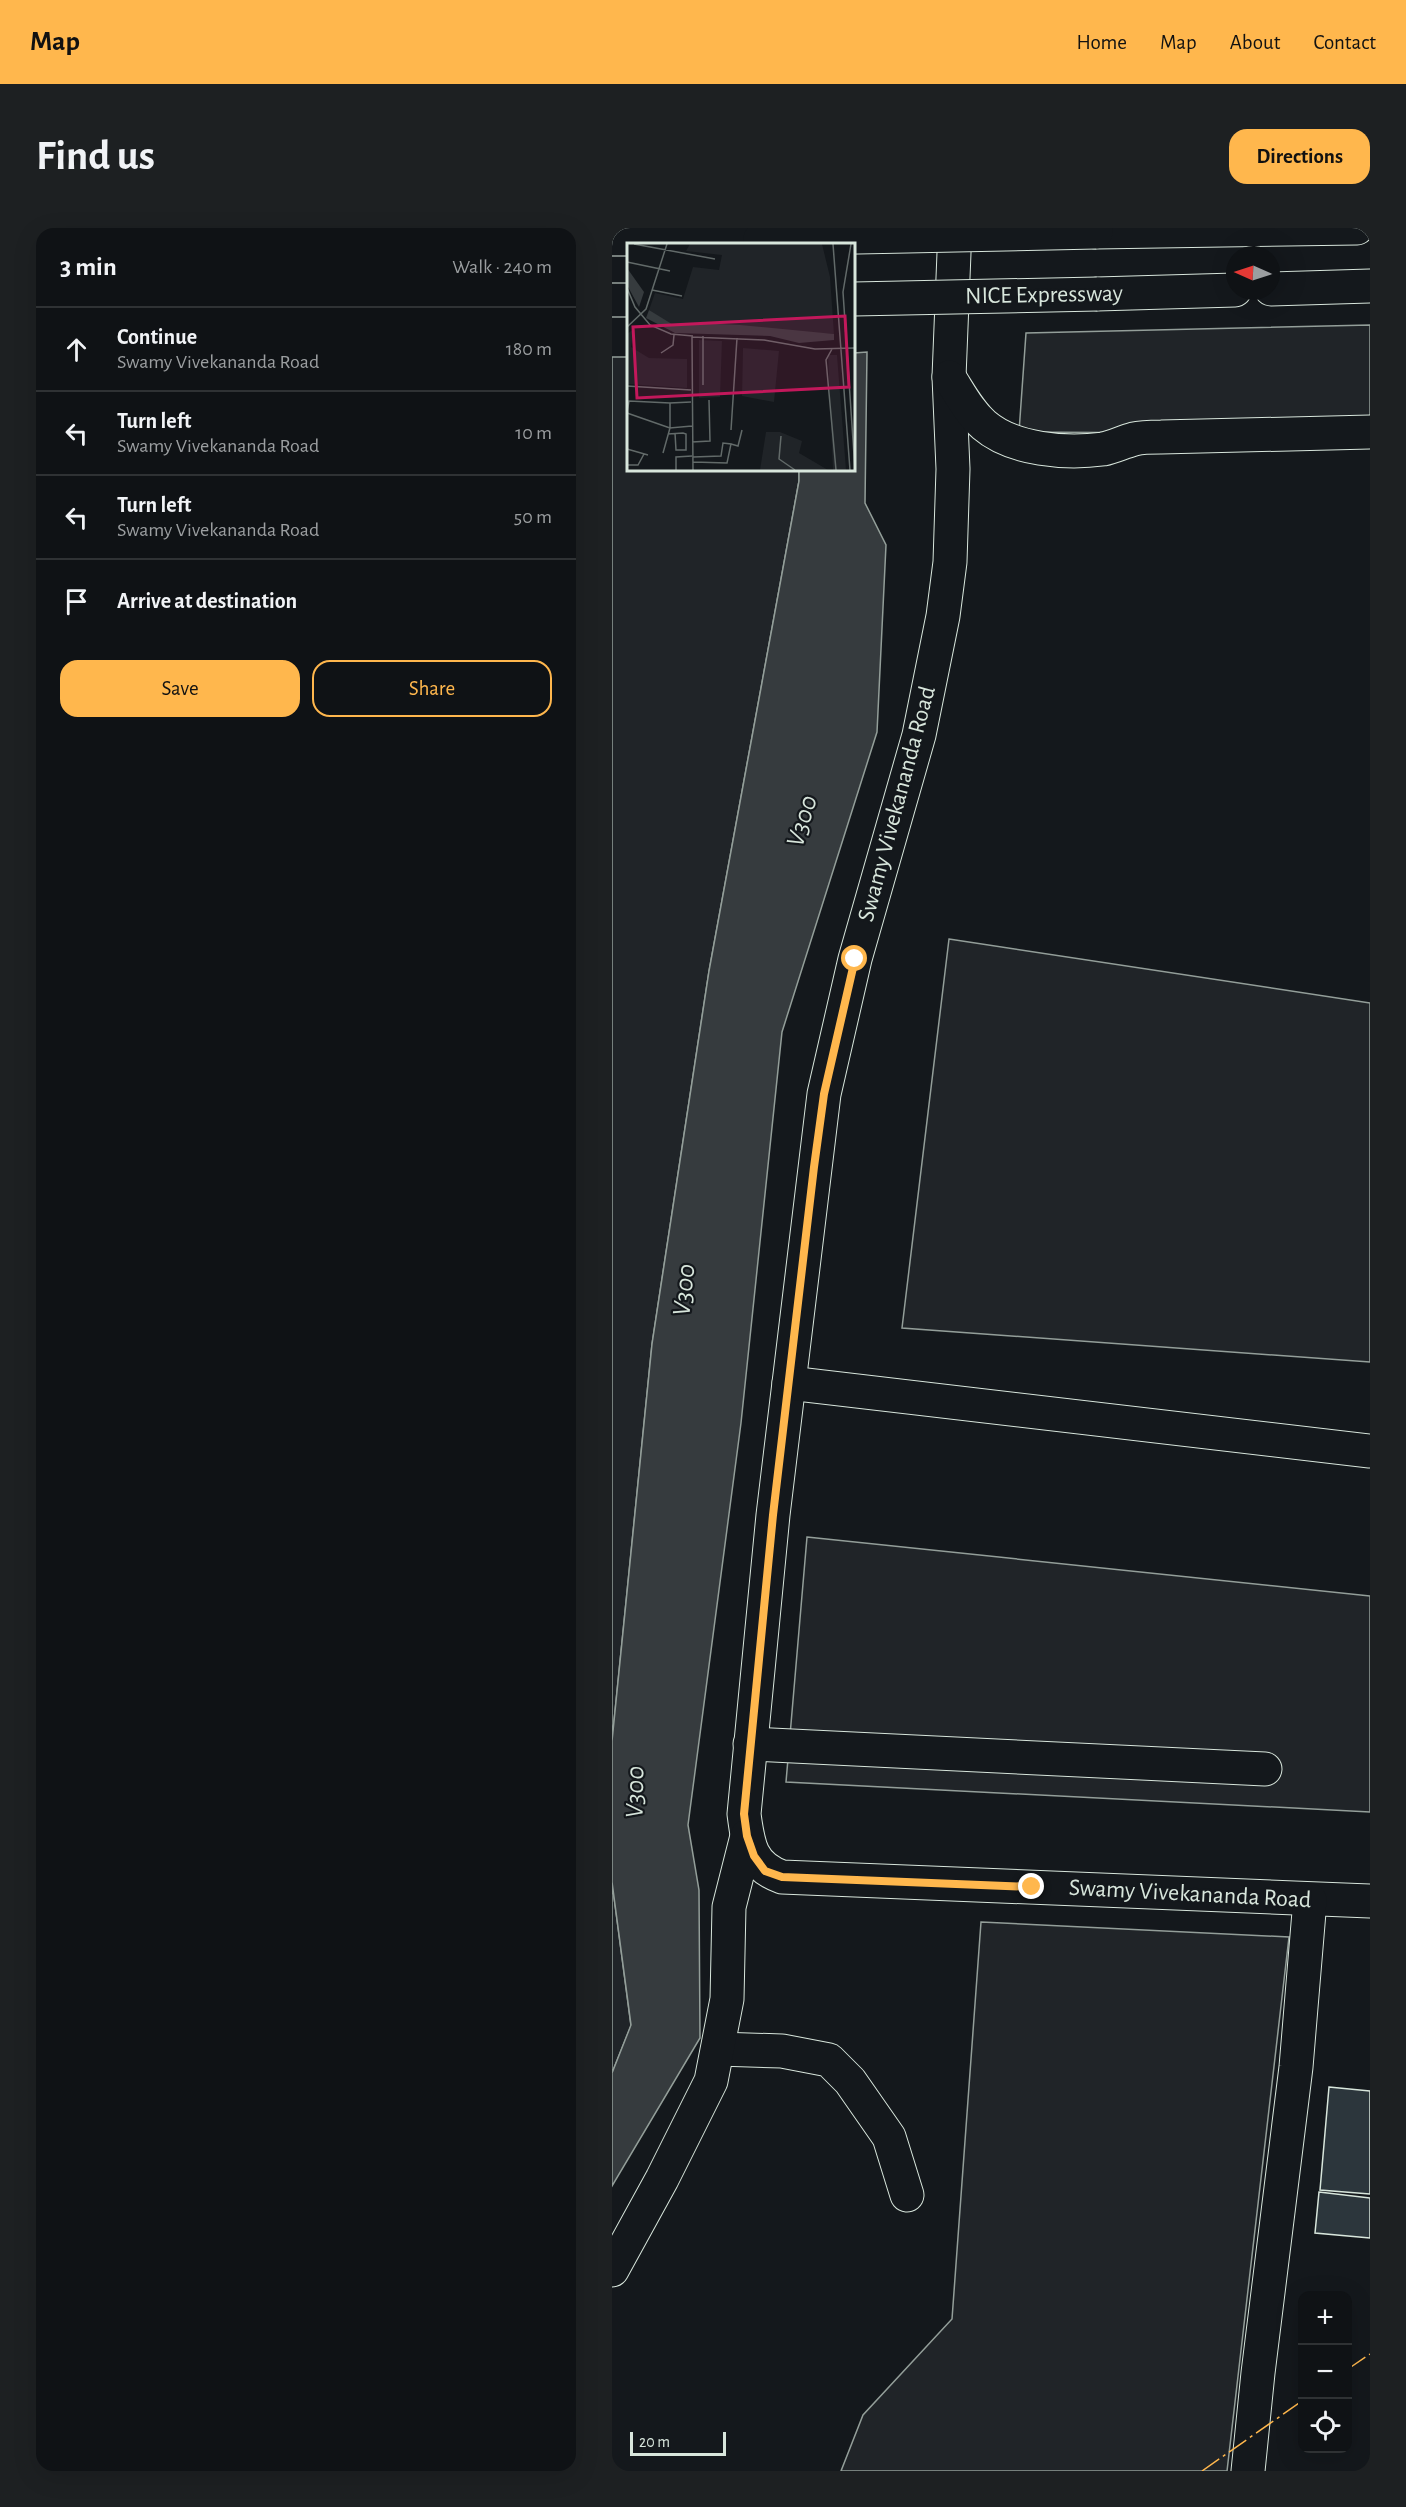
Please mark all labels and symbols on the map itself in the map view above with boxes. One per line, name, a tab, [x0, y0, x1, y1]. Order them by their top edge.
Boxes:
inset map	[627, 243, 855, 471]
north arrow	[1226, 246, 1280, 300]
street label: NICE Expressway	[965, 282, 1123, 308]
street label: Swamy Vivekananda Road	[854, 684, 940, 924]
water label: V300	[782, 792, 822, 850]
route start	[841, 945, 867, 971]
water label: V300	[668, 1263, 700, 1317]
water label: V300	[622, 1766, 648, 1818]
route end	[1018, 1873, 1044, 1899]
street label: Swamy Vivekananda Road	[1068, 1876, 1312, 1912]
scale bar	[630, 2429, 726, 2456]

